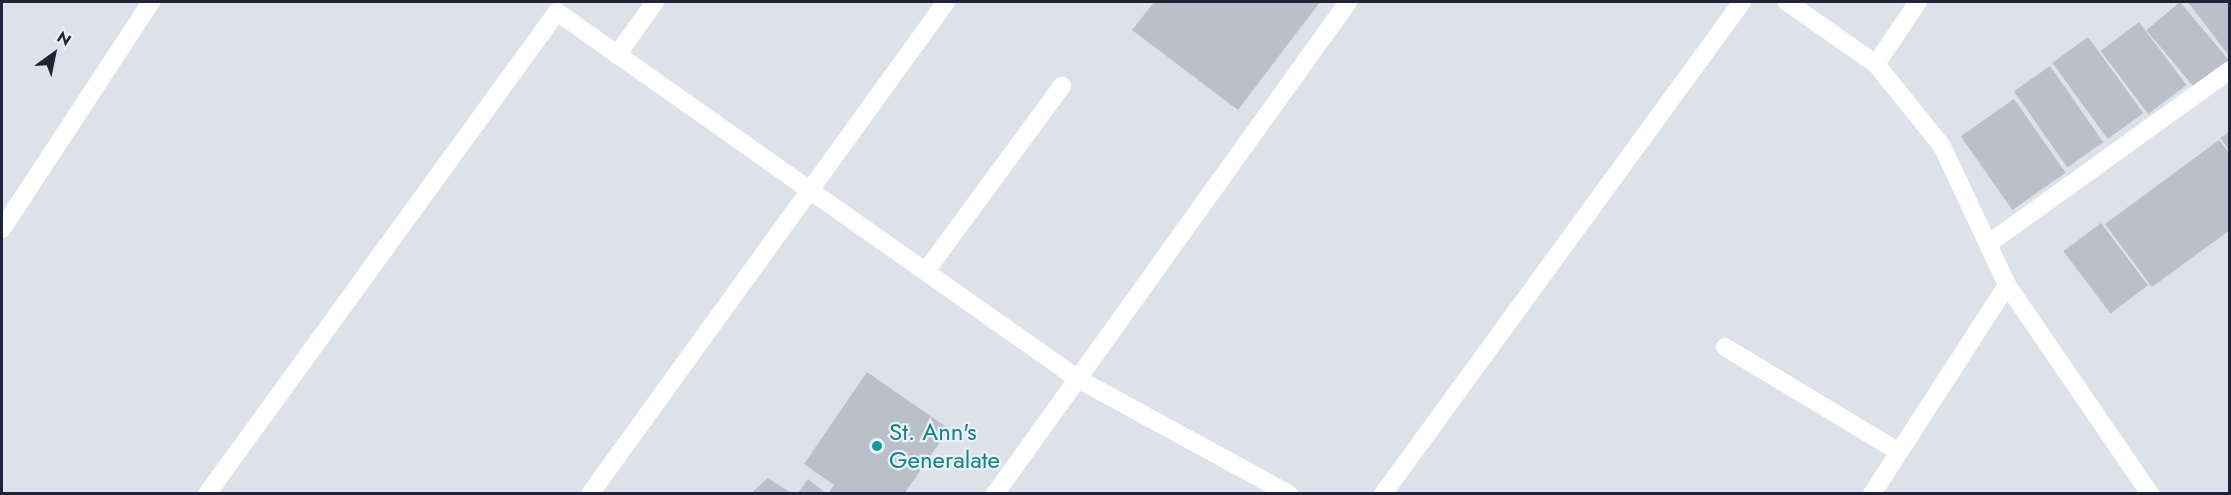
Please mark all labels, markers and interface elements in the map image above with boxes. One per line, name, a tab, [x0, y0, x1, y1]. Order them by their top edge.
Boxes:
north arrow	[24, 24, 84, 84]
text: N	[52, 25, 76, 52]
place label: St. Ann's Generalate	[889, 418, 1000, 474]
marker: St. Ann's Generalate	[870, 439, 884, 453]

